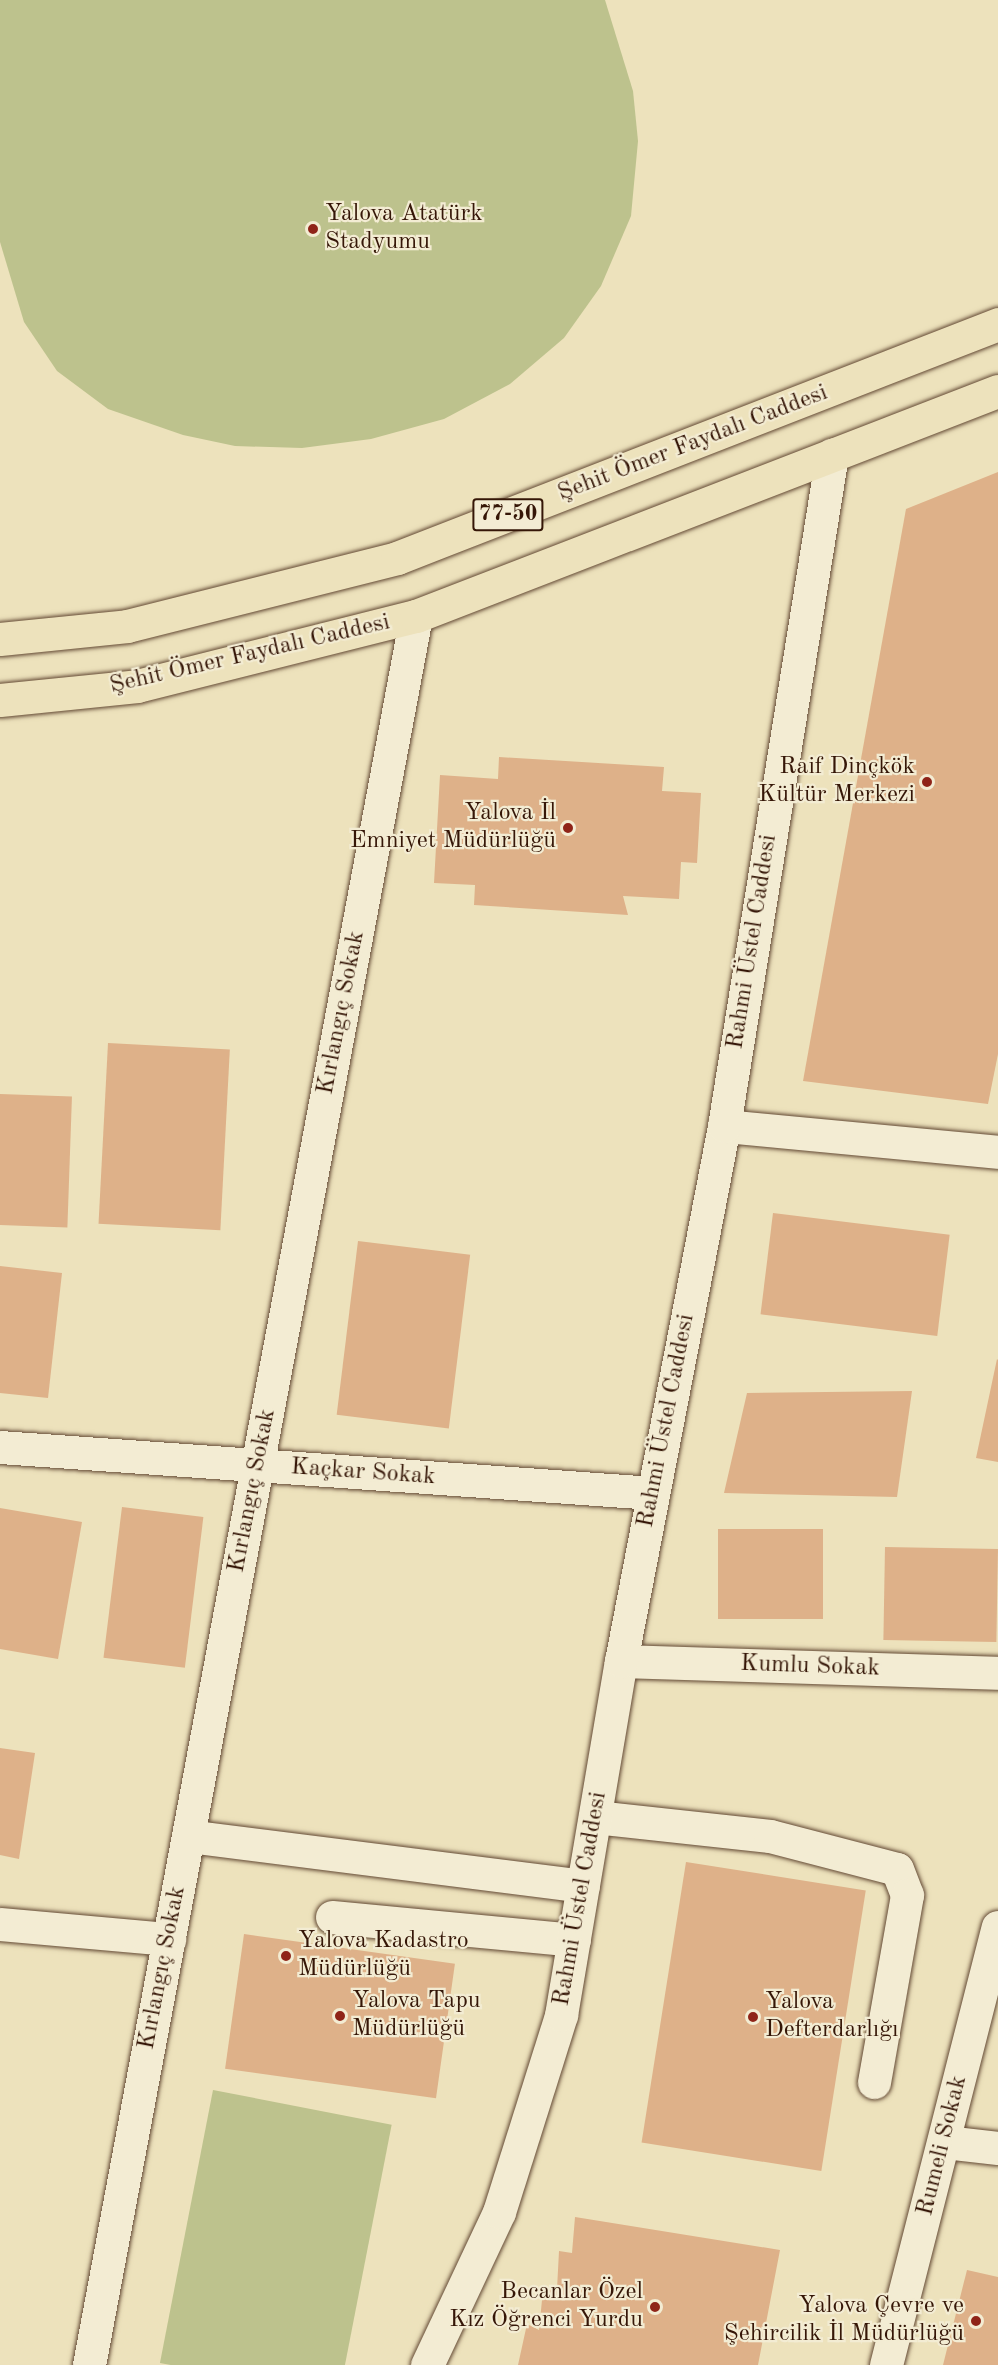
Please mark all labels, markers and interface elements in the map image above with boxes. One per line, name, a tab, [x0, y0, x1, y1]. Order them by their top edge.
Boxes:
place label: Yalova Atatürk Stadyumu	[325, 201, 483, 257]
marker: Yalova Atatürk Stadyumu	[306, 222, 320, 236]
street label: Şehit Ömer Faydalı Caddesi	[554, 379, 832, 509]
road number: 77-50	[472, 496, 544, 534]
street label: Şehit Ömer Faydalı Caddesi	[107, 609, 393, 701]
place label: Raif Dinçkök Kültür Merkezi	[758, 754, 915, 810]
marker: Raif Dinçkök Kültür Merkezi	[920, 775, 934, 789]
place label: Yalova İl Emniyet Müdürlüğü	[350, 800, 556, 856]
marker: Yalova İl Emniyet Müdürlüğü	[561, 821, 575, 835]
street label: Rahmi Üstel Caddesi	[722, 833, 784, 1051]
street label: Kırlangıç Sokak	[312, 929, 372, 1097]
street label: Rahmi Üstel Caddesi	[632, 1312, 702, 1530]
street label: Kırlangıç Sokak	[223, 1407, 283, 1575]
street label: Kaçkar Sokak	[290, 1454, 436, 1492]
street label: Kumlu Sokak	[740, 1650, 880, 1684]
street label: Rahmi Üstel Caddesi	[548, 1790, 614, 2008]
street label: Kırlangıç Sokak	[133, 1884, 193, 2052]
place label: Yalova Kadastro Müdürlüğü	[298, 1928, 469, 1984]
marker: Yalova Kadastro Müdürlüğü	[279, 1949, 293, 1963]
place label: Yalova Tapu Müdürlüğü	[352, 1988, 481, 2044]
place label: Yalova Defterdarlığı	[765, 1989, 899, 2045]
marker: Yalova Tapu Müdürlüğü	[333, 2009, 347, 2023]
marker: Yalova Defterdarlığı	[746, 2010, 760, 2024]
street label: Rumeli Sokak	[912, 2073, 974, 2219]
place label: Becanlar Özel Kız Öğrenci Yurdu	[449, 2279, 643, 2335]
place label: Yalova Çevre ve Şehircilik İl Müdürlüğü	[724, 2293, 964, 2349]
marker: Becanlar Özel Kız Öğrenci Yurdu	[648, 2300, 662, 2314]
marker: Yalova Çevre ve Şehircilik İl Müdürlüğü	[969, 2314, 983, 2328]

